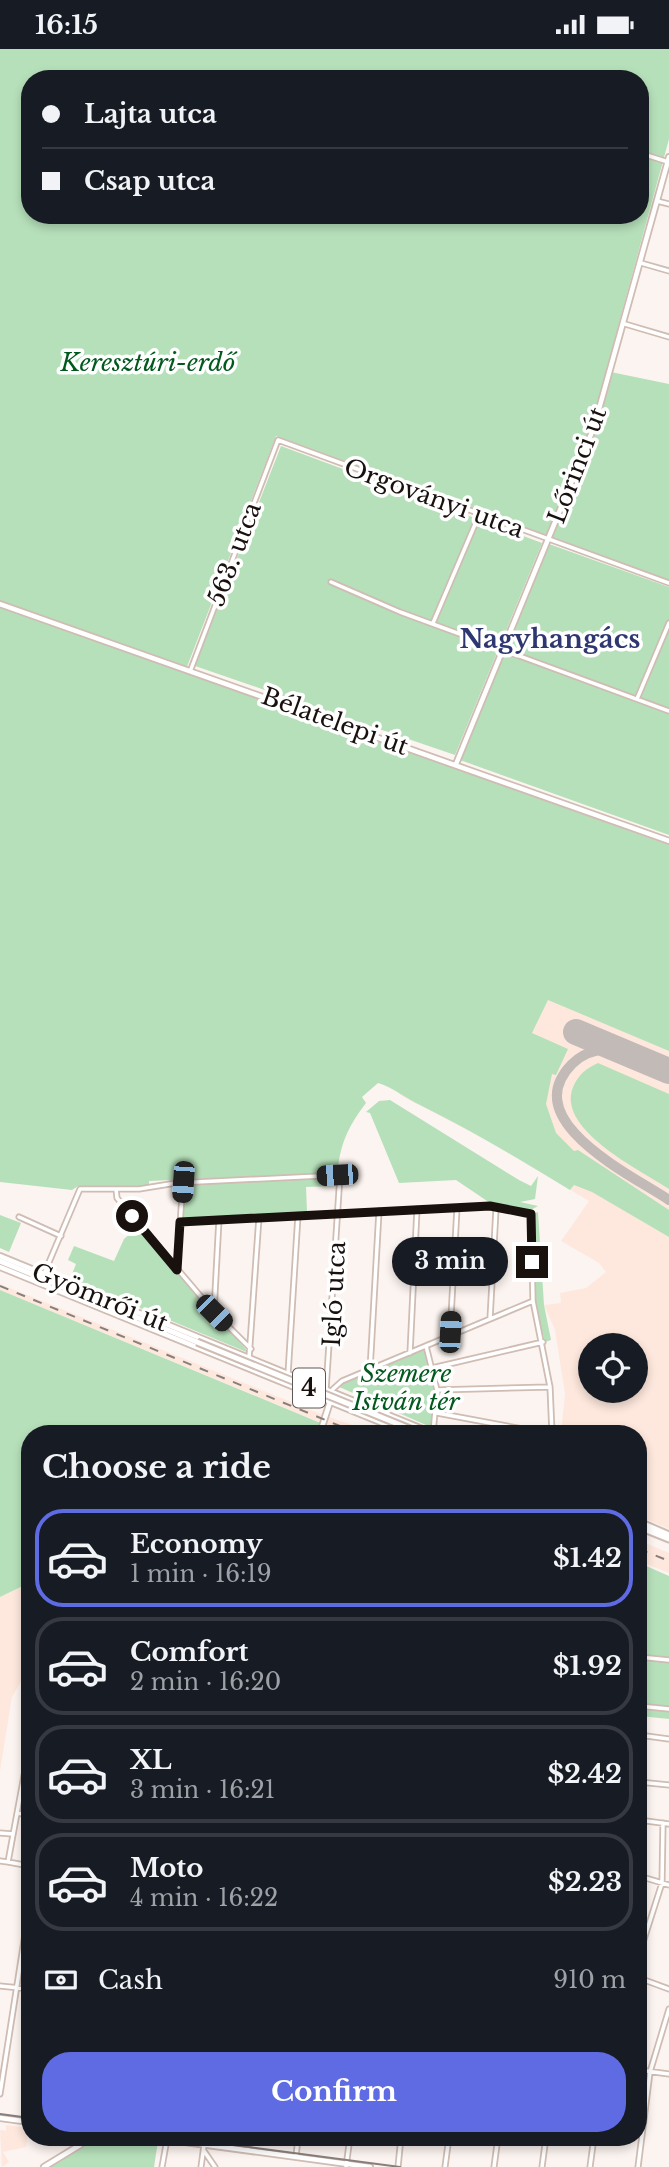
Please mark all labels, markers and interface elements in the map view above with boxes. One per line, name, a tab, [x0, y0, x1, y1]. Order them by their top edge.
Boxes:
text: 16:15	[35, 9, 98, 41]
text: Lajta utca	[84, 98, 217, 130]
text: Csap utca	[84, 165, 215, 197]
park label: Keresztúri-erdő	[60, 348, 238, 377]
street label: Lőrinci út	[542, 403, 612, 527]
street label: Orgoványi utca	[340, 452, 528, 544]
street label: 563. utca	[201, 498, 267, 610]
district label: Nagyhangács	[460, 623, 640, 655]
street label: Bélatelepi út	[258, 681, 412, 761]
car	[172, 1160, 195, 1204]
car	[316, 1163, 359, 1187]
route start	[116, 1200, 148, 1232]
callout: 3 min	[392, 1237, 508, 1287]
street label: Igló utca	[317, 1240, 351, 1347]
route end	[516, 1246, 548, 1278]
text: 3 min	[414, 1247, 486, 1275]
street label: Gyömrői út	[28, 1257, 172, 1337]
car	[192, 1291, 237, 1335]
car	[439, 1310, 462, 1354]
map controls	[578, 1333, 648, 1403]
button: locate	[578, 1333, 648, 1403]
park label: Szemere István tér	[352, 1359, 460, 1416]
road number: 4	[293, 1369, 325, 1407]
text: Choose a ride	[42, 1447, 271, 1487]
icon: car	[46, 1527, 109, 1590]
text: Economy	[130, 1528, 263, 1560]
text: $1.42	[553, 1542, 622, 1574]
text: 1 min · 16:19	[130, 1560, 272, 1588]
icon: car	[46, 1635, 109, 1698]
text: Comfort	[130, 1636, 248, 1668]
text: $1.92	[553, 1650, 622, 1682]
text: 2 min · 16:20	[130, 1668, 281, 1696]
icon: car	[46, 1743, 109, 1806]
text: XL	[130, 1744, 172, 1776]
text: $2.42	[547, 1758, 622, 1790]
text: 3 min · 16:21	[130, 1776, 275, 1804]
icon: car	[46, 1851, 109, 1914]
text: Moto	[130, 1852, 203, 1884]
text: $2.23	[548, 1866, 622, 1898]
text: 4 min · 16:22	[130, 1884, 278, 1912]
icon: cash	[42, 1961, 80, 1999]
text: Cash	[98, 1964, 163, 1996]
text: 910 m	[553, 1966, 626, 1994]
button: Confirm	[42, 2052, 626, 2132]

